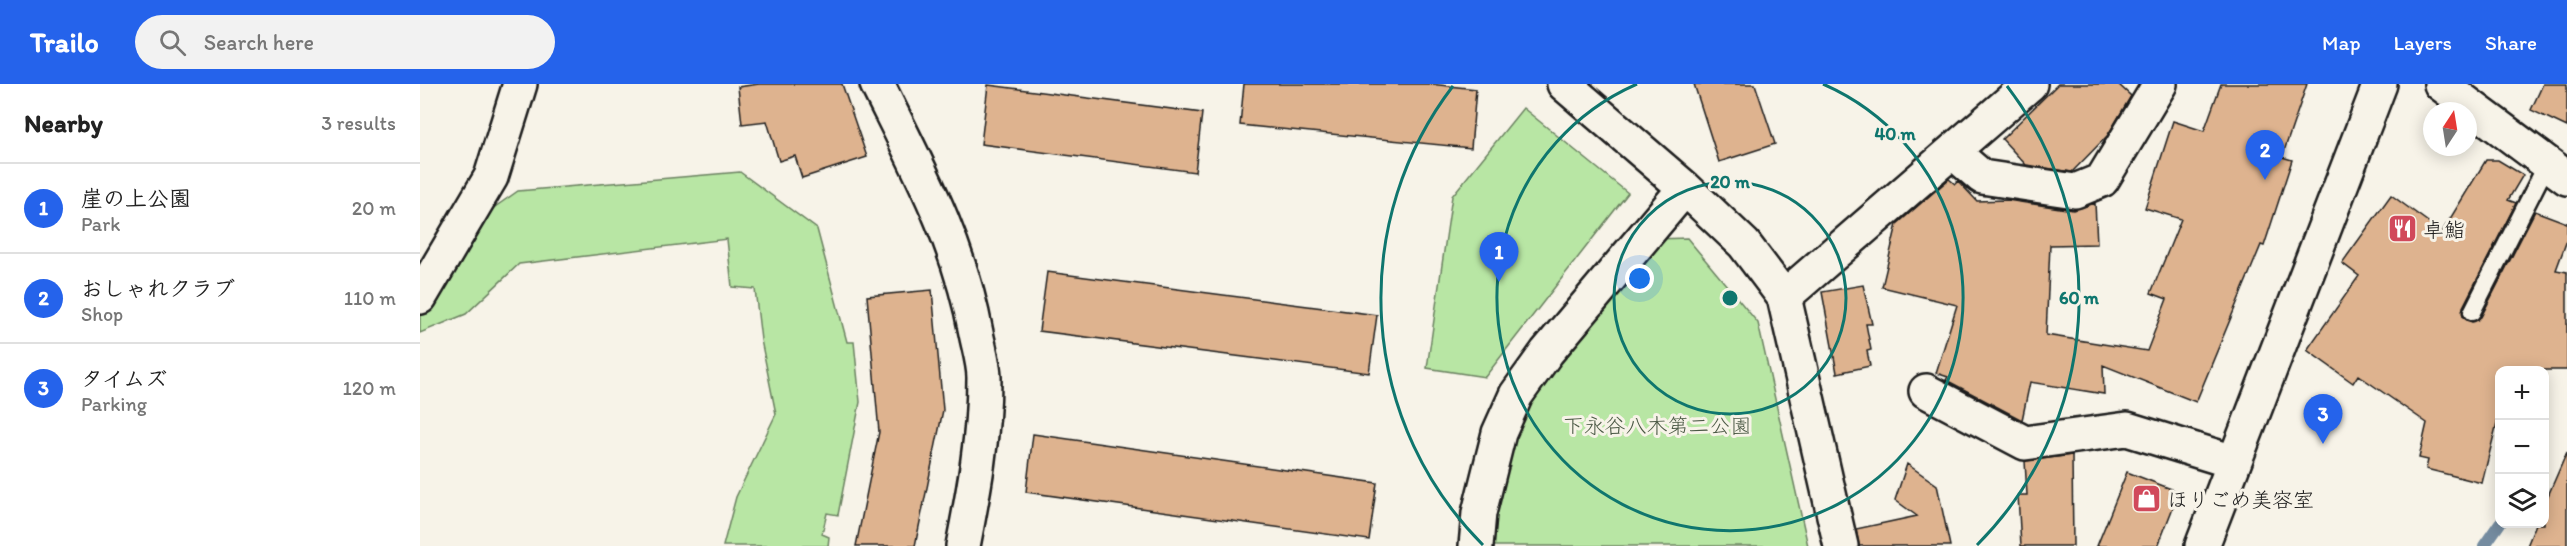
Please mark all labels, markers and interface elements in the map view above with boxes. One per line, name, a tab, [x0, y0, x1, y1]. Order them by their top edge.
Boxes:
search box	[135, 15, 555, 69]
text: Trailo	[30, 25, 99, 59]
icon: search	[156, 26, 189, 59]
text: Search here	[204, 29, 314, 56]
text: Map	[2322, 30, 2361, 55]
text: Layers	[2394, 30, 2452, 55]
text: Share	[2485, 30, 2537, 55]
north arrow	[2423, 102, 2477, 156]
text: Nearby	[24, 107, 103, 139]
text: 3 results	[321, 111, 396, 135]
text: 40 m	[1874, 123, 1916, 145]
pin: 2	[2246, 130, 2284, 180]
text: 20 m	[1710, 171, 1751, 193]
text: 崖の上公園	[81, 185, 191, 212]
text: 1	[39, 196, 48, 220]
text: 20 m	[352, 196, 396, 220]
text: Park	[81, 212, 120, 236]
restaurant icon: 卓鮨	[2386, 213, 2418, 245]
place label: 卓鮨	[2423, 217, 2465, 242]
pin: 1	[1480, 232, 1518, 282]
your location	[1625, 264, 1654, 293]
text: おしゃれクラブ	[81, 275, 235, 302]
text: 2	[38, 286, 49, 310]
text: 110 m	[344, 286, 396, 310]
text: 60 m	[2059, 287, 2100, 309]
centre of rings	[1720, 288, 1740, 308]
text: Shop	[81, 302, 123, 326]
text: タイムズ	[81, 365, 167, 392]
map controls	[2495, 366, 2549, 528]
button: +	[2495, 366, 2549, 420]
text: 3	[38, 376, 49, 400]
text: 120 m	[343, 376, 396, 400]
text: Parking	[81, 392, 147, 416]
pin: 3	[2304, 394, 2342, 444]
park label: 下永谷八木第二公園	[1563, 413, 1752, 438]
button: −	[2495, 420, 2549, 474]
button: layers	[2495, 474, 2549, 528]
shop icon: ほりごめ美容室	[2130, 483, 2162, 515]
place label: ほりごめ美容室	[2167, 487, 2314, 512]

